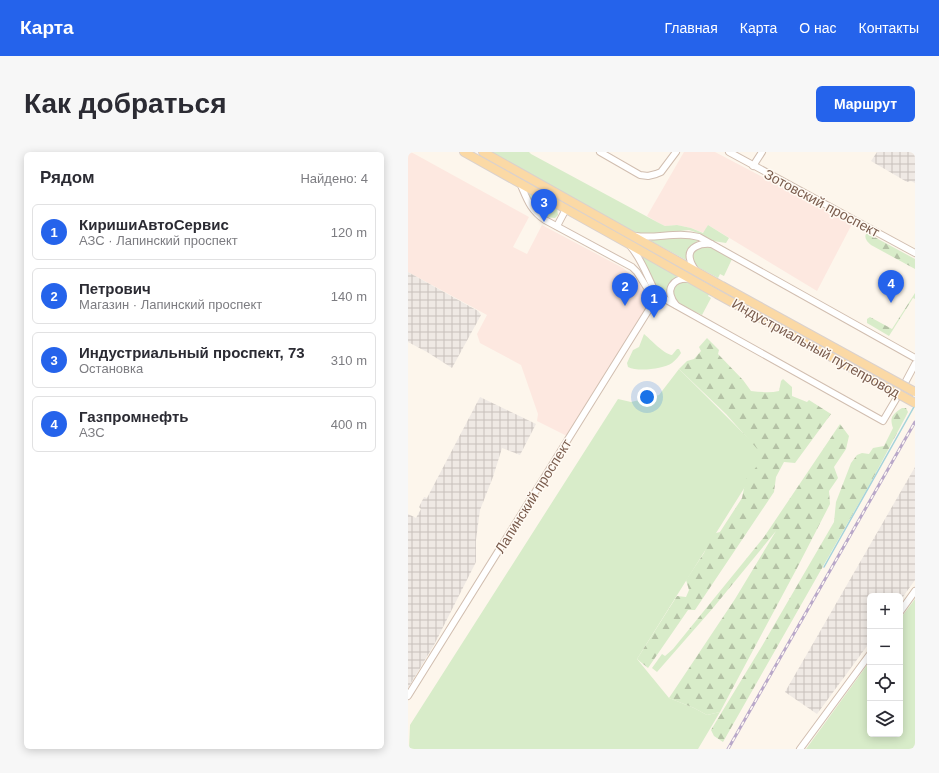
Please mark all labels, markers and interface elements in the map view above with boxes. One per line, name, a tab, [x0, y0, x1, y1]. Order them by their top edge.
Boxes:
text: Карта	[20, 17, 74, 38]
text: Главная	[664, 20, 718, 36]
text: Карта	[740, 20, 777, 36]
text: О нас	[799, 20, 837, 36]
text: Контакты	[859, 20, 919, 36]
button: Маршрут	[816, 86, 915, 122]
text: Как добраться	[24, 88, 226, 119]
street label: Зотовский проспект	[762, 166, 883, 240]
text: Рядом	[40, 168, 95, 187]
text: Найдено: 4	[300, 171, 368, 186]
pin: 3	[531, 189, 557, 222]
text: КиришиАвтоСервис	[79, 216, 229, 233]
text: 1	[50, 225, 58, 240]
text: 120 m	[331, 225, 367, 240]
text: АЗС · Лапинский проспект	[79, 233, 238, 248]
pin: 4	[878, 270, 904, 303]
pin: 2	[612, 273, 638, 306]
text: Петрович	[79, 280, 151, 297]
pin: 1	[641, 285, 667, 318]
text: 2	[50, 289, 58, 304]
text: 140 m	[331, 289, 367, 304]
street label: Индустриальный путепровод	[729, 295, 903, 401]
text: Магазин · Лапинский проспект	[79, 297, 262, 312]
text: Индустриальный проспект, 73	[79, 344, 305, 361]
text: 3	[50, 353, 58, 368]
text: 310 m	[331, 353, 367, 368]
text: Остановка	[79, 361, 143, 376]
your location	[637, 387, 657, 407]
text: Газпромнефть	[79, 408, 188, 425]
text: 4	[50, 417, 58, 432]
text: 400 m	[331, 417, 367, 432]
text: АЗС	[79, 425, 105, 440]
street label: Лапинский проспект	[492, 436, 575, 556]
map controls	[867, 593, 903, 737]
button: +	[867, 593, 903, 629]
button: −	[867, 629, 903, 665]
button: locate	[867, 665, 903, 701]
button: layers	[867, 701, 903, 737]

